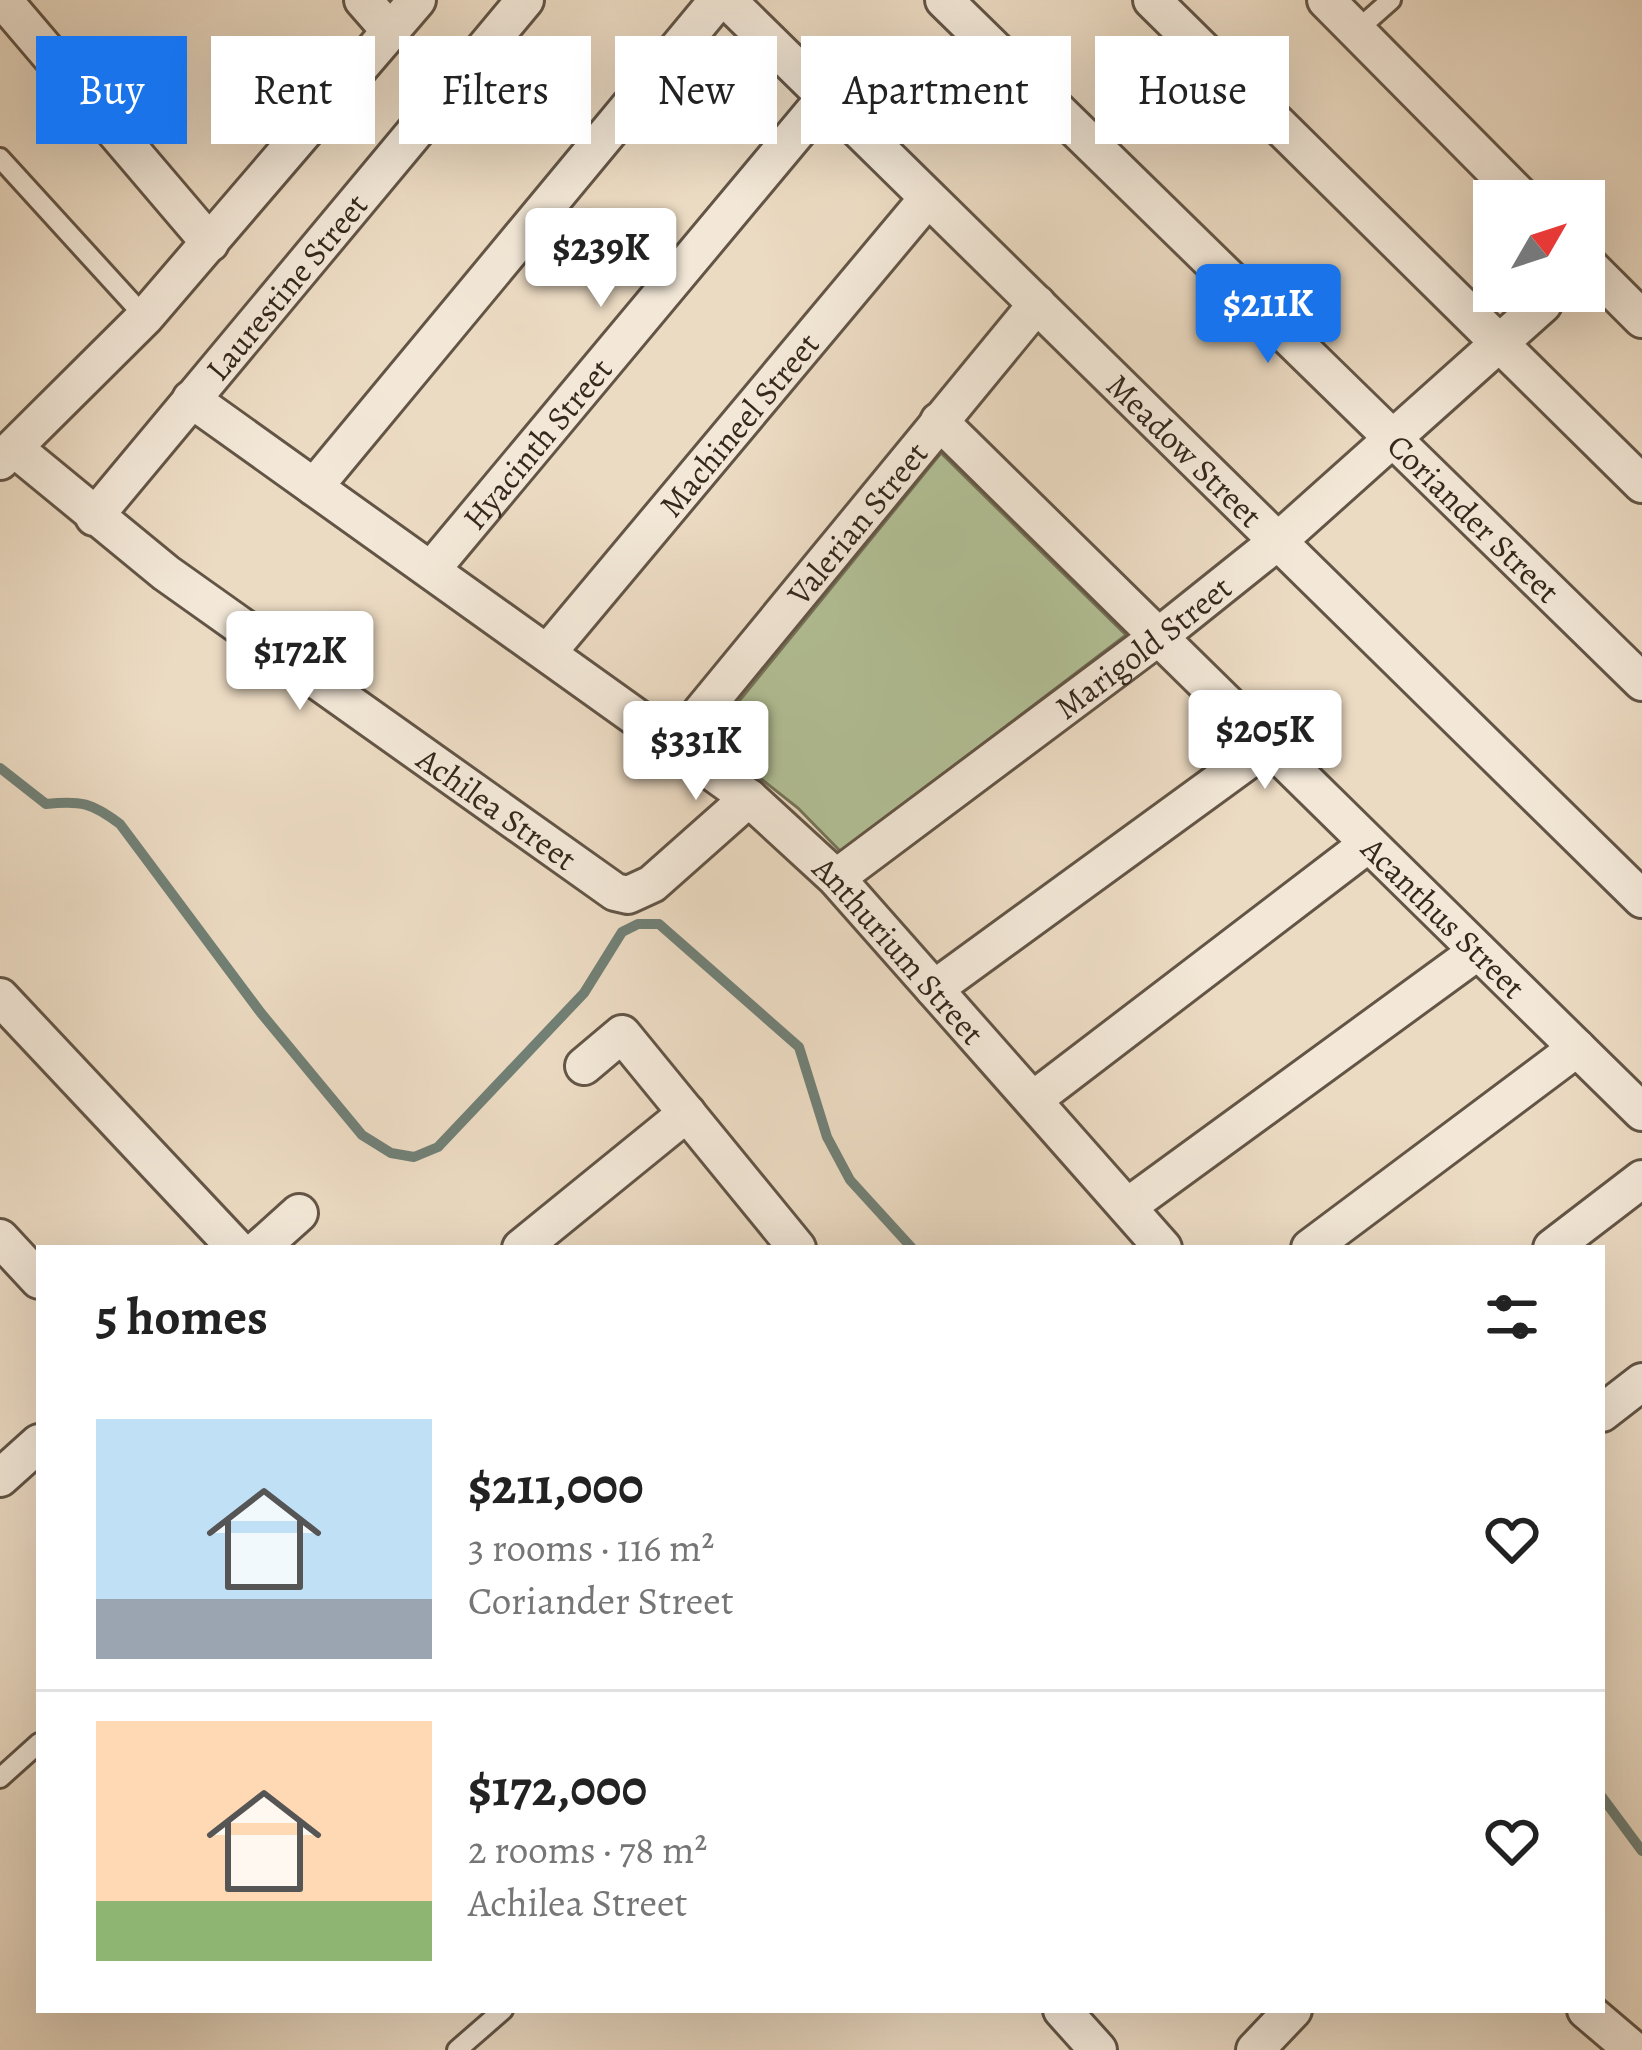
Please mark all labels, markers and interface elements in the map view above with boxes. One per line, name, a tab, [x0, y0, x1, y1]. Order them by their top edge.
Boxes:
chip: Buy	[36, 36, 187, 144]
chip: Rent	[211, 36, 375, 144]
chip: Filters	[399, 36, 591, 144]
chip: New	[615, 36, 777, 144]
chip: Apartment	[801, 36, 1071, 144]
chip: House	[1095, 36, 1289, 144]
north arrow	[1473, 180, 1605, 312]
map controls	[1473, 180, 1605, 312]
street label: Laurestine Street	[195, 184, 378, 390]
pin: $239K	[517, 208, 685, 310]
text: $239K	[552, 220, 650, 273]
pin: $211K	[1184, 264, 1352, 366]
text: $211K	[1223, 276, 1313, 329]
street label: Machineel Street	[649, 323, 829, 526]
street label: Hyacinth Street	[452, 348, 622, 539]
street label: Meadow Street	[1097, 363, 1273, 537]
street label: Coriander Street	[1378, 424, 1570, 613]
street label: Valerian Street	[776, 432, 938, 615]
street label: Marigold Street	[1046, 565, 1241, 730]
pin: $172K	[216, 611, 384, 713]
text: $172K	[253, 623, 347, 676]
pin: $205K	[1181, 690, 1349, 792]
pin: $331K	[612, 701, 780, 803]
text: $205K	[1216, 702, 1314, 755]
text: $331K	[650, 713, 742, 766]
street label: Achilea Street	[407, 736, 586, 881]
street label: Acanthus Street	[1351, 826, 1535, 1009]
street label: Anthurium Street	[803, 845, 995, 1054]
text: 5 homes	[96, 1282, 268, 1352]
icon: filters	[1479, 1284, 1545, 1350]
text: $211,000	[468, 1451, 644, 1521]
icon: home	[192, 1467, 336, 1611]
icon: heart	[1479, 1506, 1545, 1572]
text: 3 rooms · 116 m²	[468, 1521, 714, 1574]
text: Coriander Street	[468, 1574, 734, 1627]
text: $172,000	[468, 1753, 647, 1823]
icon: home	[192, 1769, 336, 1913]
icon: heart	[1479, 1808, 1545, 1874]
text: 2 rooms · 78 m²	[468, 1823, 707, 1876]
text: Achilea Street	[468, 1876, 687, 1929]

